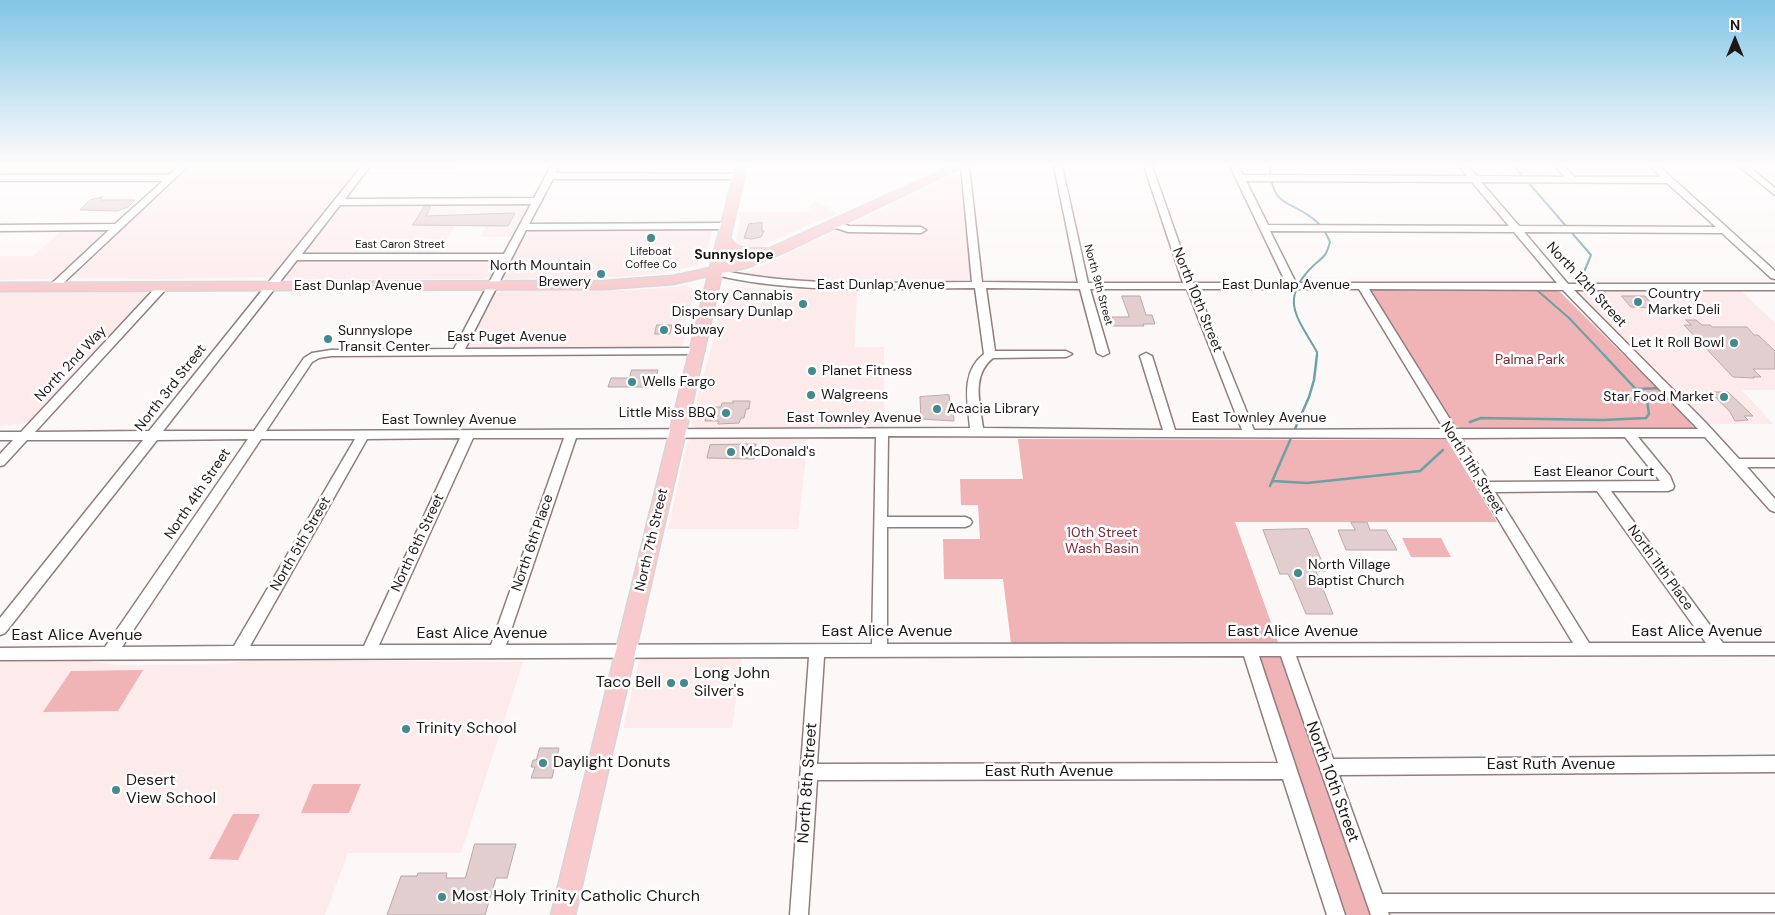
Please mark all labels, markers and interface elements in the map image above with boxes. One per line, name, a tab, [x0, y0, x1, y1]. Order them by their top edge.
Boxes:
north arrow	[1710, 15, 1760, 65]
text: N	[1730, 16, 1740, 34]
marker: Lifeboat Coffee Co	[645, 232, 657, 244]
street label: East Caron Street	[355, 238, 445, 252]
street label: North 12th Street	[1542, 239, 1630, 331]
street label: North 9th Street	[1081, 243, 1115, 327]
place label: Lifeboat Coffee Co	[625, 245, 677, 271]
street label: North 10th Street	[1168, 245, 1226, 355]
district label: Sunnyslope	[694, 247, 774, 263]
place label: North Mountain Brewery	[490, 258, 591, 290]
marker: North Mountain Brewery	[595, 268, 607, 280]
street label: East Dunlap Avenue	[817, 277, 945, 293]
street label: East Dunlap Avenue	[1222, 277, 1350, 293]
street label: East Dunlap Avenue	[294, 278, 422, 294]
place label: Country Market Deli	[1648, 286, 1720, 318]
place label: Story Cannabis Dispensary Dunlap	[672, 288, 793, 321]
marker: Country Market Deli	[1632, 296, 1644, 308]
marker: Story Cannabis Dispensary Dunlap	[797, 298, 809, 310]
place label: Subway	[674, 322, 724, 338]
street label: North 2nd Way	[32, 323, 110, 405]
place label: Sunnyslope Transit Center	[338, 323, 430, 356]
marker: Subway	[658, 324, 670, 336]
street label: East Puget Avenue	[447, 329, 567, 345]
marker: Sunnyslope Transit Center	[322, 333, 334, 345]
place label: Let It Roll Bowl	[1631, 335, 1724, 351]
marker: Let It Roll Bowl	[1728, 337, 1740, 349]
street label: North 3rd Street	[132, 341, 210, 435]
park label: Palma Park	[1495, 352, 1565, 368]
place label: Planet Fitness	[822, 363, 912, 379]
marker: Planet Fitness	[806, 365, 818, 377]
place label: Wells Fargo	[642, 374, 715, 390]
marker: Wells Fargo	[626, 376, 638, 388]
place label: Walgreens	[821, 387, 888, 403]
marker: Walgreens	[805, 389, 817, 401]
place label: Star Food Market	[1603, 389, 1714, 405]
marker: Star Food Market	[1718, 391, 1730, 403]
place label: Acacia Library	[947, 401, 1040, 417]
marker: Acacia Library	[931, 403, 943, 415]
place label: Little Miss BBQ	[619, 405, 716, 421]
marker: Little Miss BBQ	[720, 407, 732, 419]
street label: East Townley Avenue	[787, 410, 921, 426]
street label: East Townley Avenue	[1192, 410, 1326, 426]
street label: East Townley Avenue	[382, 412, 516, 428]
street label: North 11th Street	[1437, 419, 1507, 517]
place label: McDonald's	[741, 444, 816, 460]
street label: North 4th Street	[161, 445, 235, 543]
marker: McDonald's	[725, 446, 737, 458]
street label: East Eleanor Court	[1534, 464, 1654, 480]
street label: North 7th Street	[632, 487, 672, 593]
street label: North 6th Street	[388, 491, 448, 595]
street label: North 6th Place	[509, 492, 557, 594]
street label: North 5th Street	[267, 494, 335, 594]
street label: North 11th Place	[1623, 522, 1697, 614]
park label: 10th Street Wash Basin	[1065, 525, 1139, 558]
place label: North Village Baptist Church	[1308, 557, 1404, 590]
marker: North Village Baptist Church	[1292, 567, 1304, 579]
street label: East Alice Avenue	[822, 622, 952, 642]
street label: East Alice Avenue	[1228, 622, 1358, 642]
street label: East Alice Avenue	[1632, 622, 1762, 642]
street label: East Alice Avenue	[417, 624, 547, 644]
street label: East Alice Avenue	[12, 626, 142, 646]
place label: Long John Silver's	[694, 664, 770, 702]
place label: Taco Bell	[596, 673, 661, 693]
marker: Taco Bell	[665, 677, 677, 689]
marker: Long John Silver's	[678, 677, 690, 689]
place label: Trinity School	[416, 719, 516, 739]
street label: North 10th Street	[1301, 719, 1363, 845]
street label: North 8th Street	[794, 722, 822, 844]
marker: Trinity School	[400, 723, 412, 735]
place label: Daylight Donuts	[553, 753, 671, 773]
street label: East Ruth Avenue	[1487, 755, 1615, 775]
marker: Daylight Donuts	[537, 757, 549, 769]
street label: East Ruth Avenue	[985, 762, 1113, 782]
place label: Desert View School	[126, 771, 216, 809]
marker: Desert View School	[110, 784, 122, 796]
place label: Most Holy Trinity Catholic Church	[452, 887, 700, 907]
marker: Most Holy Trinity Catholic Church	[436, 891, 448, 903]

